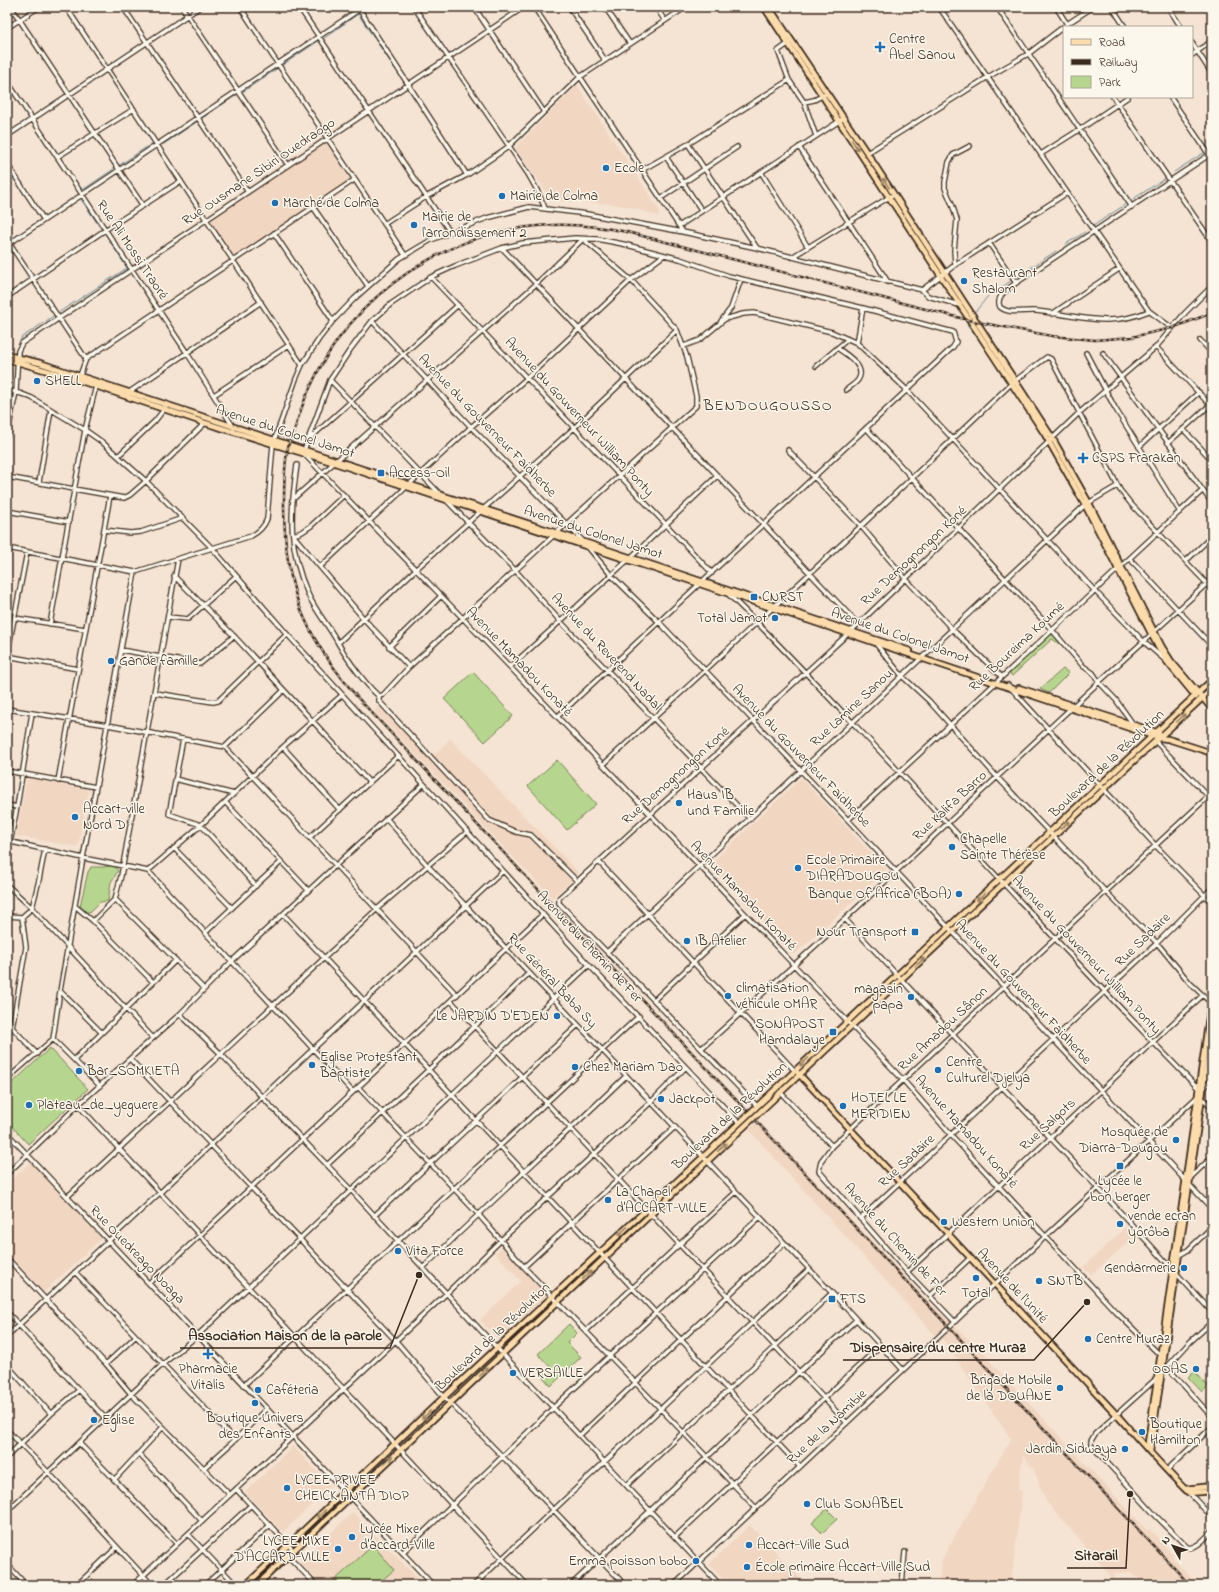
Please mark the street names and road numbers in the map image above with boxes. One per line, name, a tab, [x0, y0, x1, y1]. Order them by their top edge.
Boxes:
street label: Rue Ousmane Sibiri Ouedraogo	[178, 113, 340, 232]
street label: Rue Ali Mossi Traoré	[91, 196, 174, 305]
street label: Avenue du Gouverneur William Ponty	[499, 333, 659, 502]
street label: Avenue du Gouverneur Faidherbe	[413, 350, 562, 503]
street label: Avenue du Colonel Jamot	[213, 400, 358, 465]
street label: Avenue du Colonel Jamot	[521, 501, 666, 566]
street label: Rue Demognongon Koné	[856, 501, 973, 612]
street label: Avenue du Reverend Nadal	[546, 588, 666, 716]
street label: Rue Boureima Koumé	[964, 596, 1070, 697]
street label: Avenue Mamadou Konaté	[461, 602, 578, 722]
street label: Avenue du Colonel Jamot	[828, 602, 972, 670]
street label: Rue Lamine Sanou	[806, 664, 898, 752]
street label: Avenue du Gouverneur Faidherbe	[727, 680, 876, 833]
street label: Boulevard de la Révolution	[1044, 705, 1169, 824]
street label: Rue Demognongon Koné	[617, 721, 736, 831]
street label: Rue Kalifa Barro	[908, 766, 992, 846]
street label: Avenue Mamadou Konaté	[685, 836, 802, 956]
street label: Avenue du Gouverneur William Ponty	[1006, 871, 1166, 1040]
street label: Avenue du Chemin de Fer	[531, 886, 647, 1008]
street label: Rue Sadaire	[1110, 907, 1176, 972]
street label: Avenue du Gouverneur Faidherbe	[950, 915, 1097, 1070]
street label: Rue Général Baba Sy	[501, 929, 602, 1034]
street label: Rue Amadou Sânon	[893, 981, 993, 1077]
street label: Boulevard de la Révolution	[667, 1057, 792, 1176]
street label: Avenue Mamadou Konaté	[909, 1071, 1023, 1194]
street label: Rue Salgots	[1015, 1094, 1081, 1157]
street label: Rue Sadaire	[874, 1129, 941, 1193]
street label: Avenue du Chemin de Fer	[838, 1179, 952, 1302]
street label: Rue Ouedreago Noaga	[84, 1201, 190, 1310]
street label: Avenue de l'Unité	[972, 1244, 1053, 1329]
street label: Boulevard de la Révolution	[430, 1278, 555, 1397]
street label: Rue de la Namibie	[782, 1384, 872, 1470]

